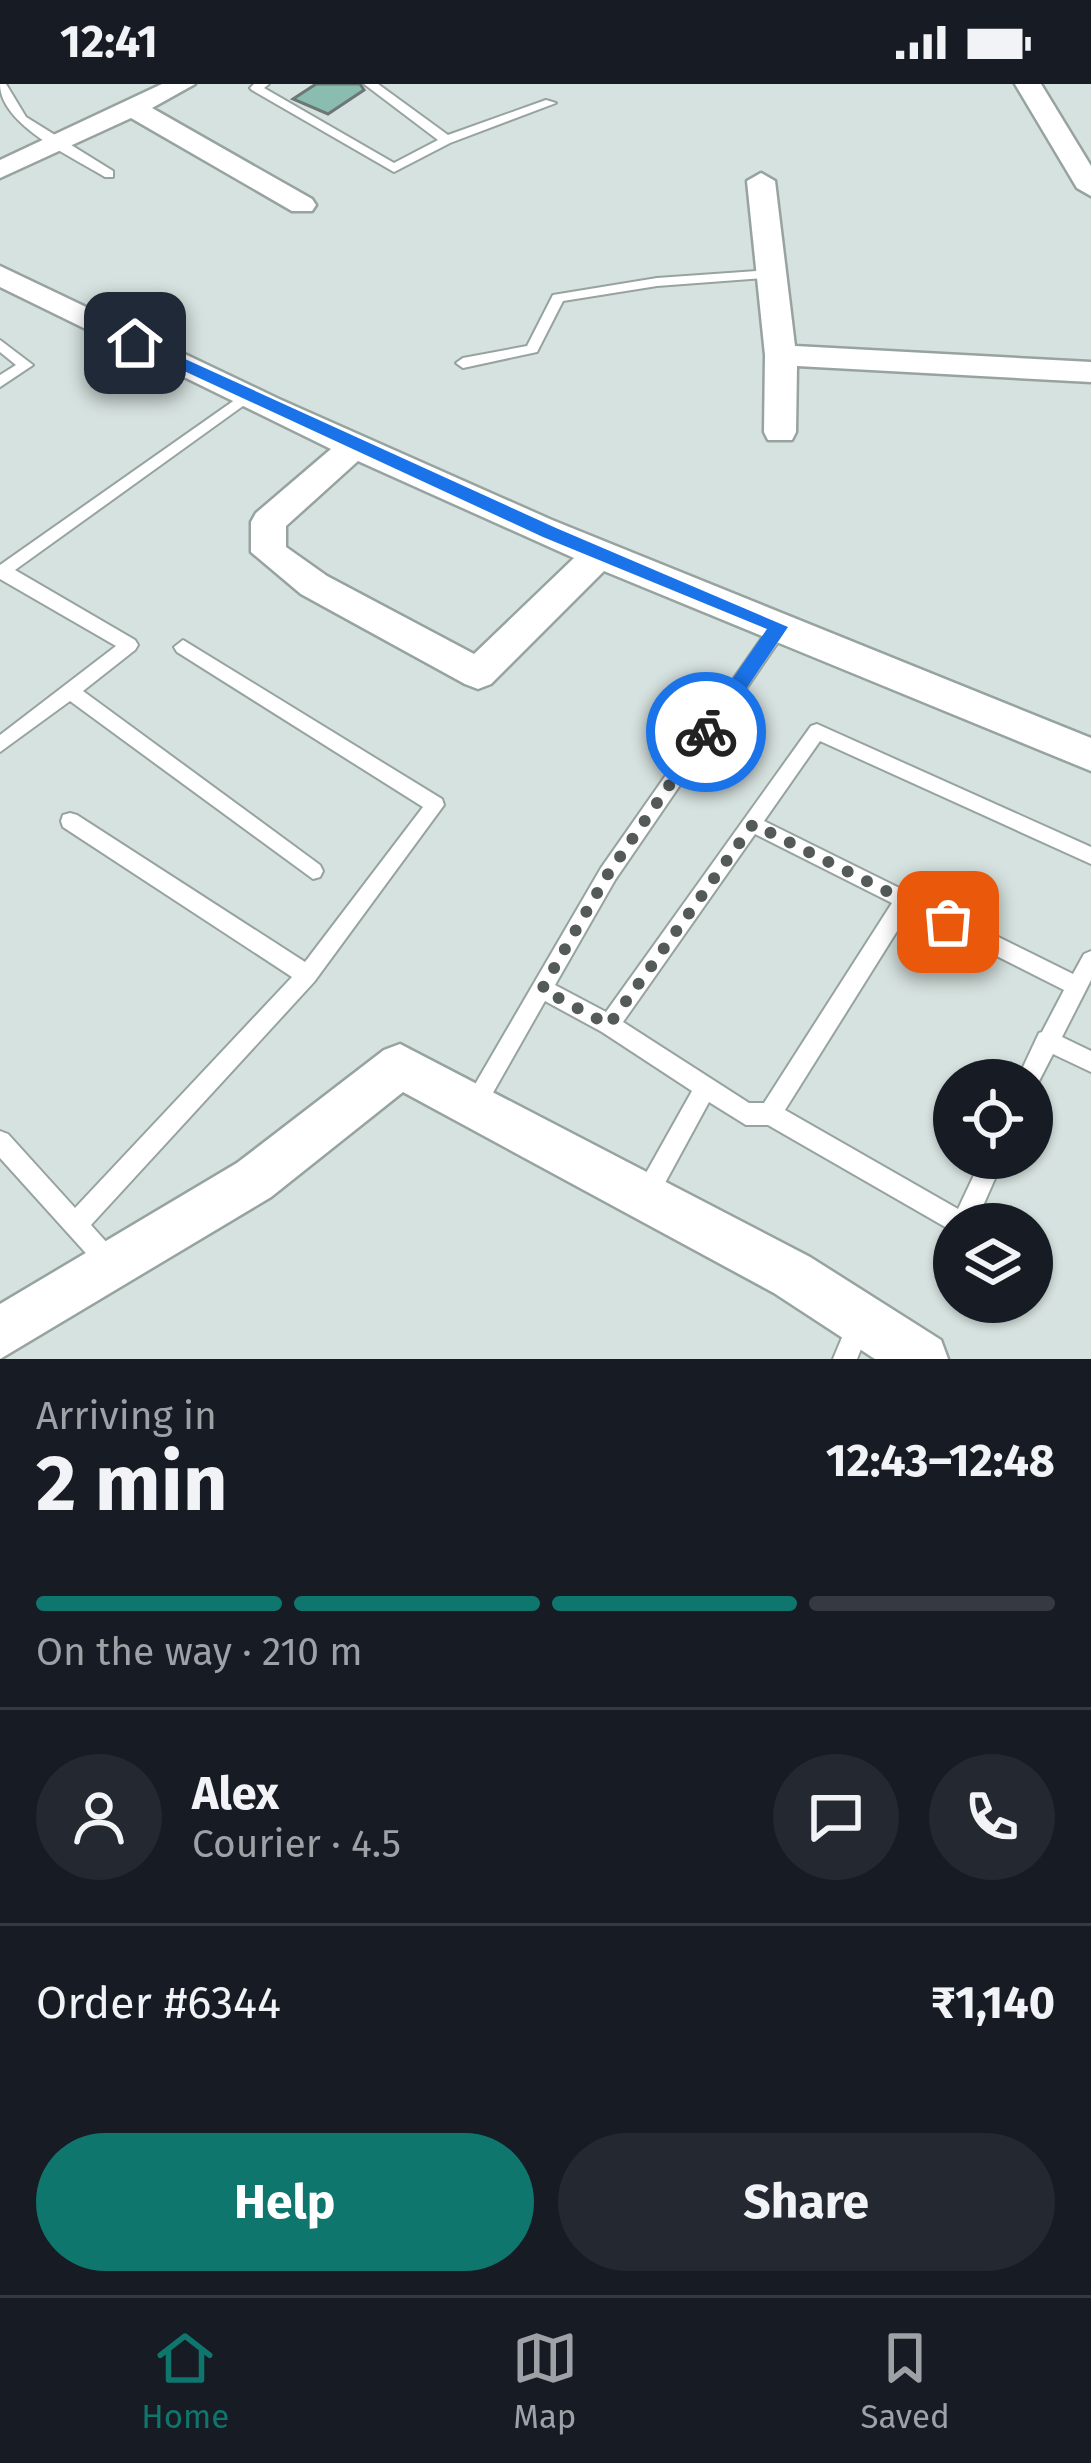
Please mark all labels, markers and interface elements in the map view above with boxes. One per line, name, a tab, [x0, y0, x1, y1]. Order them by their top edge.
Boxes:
text: 12:41	[60, 15, 158, 69]
pin	[84, 292, 186, 394]
icon: home	[102, 310, 168, 376]
courier	[646, 672, 766, 792]
icon: bike	[673, 699, 739, 765]
pin	[897, 871, 999, 973]
icon: bag	[915, 889, 981, 955]
map controls	[933, 1059, 1053, 1323]
button: locate	[933, 1059, 1053, 1179]
button: layers	[933, 1203, 1053, 1323]
text: Arriving in	[36, 1393, 217, 1439]
text: 12:43–12:48	[826, 1434, 1055, 1488]
text: 2 min	[36, 1437, 228, 1531]
text: On the way · 210 m	[36, 1629, 363, 1675]
button: person	[36, 1754, 162, 1880]
button: chat	[773, 1754, 899, 1880]
button: phone	[929, 1754, 1055, 1880]
text: Alex	[192, 1767, 279, 1821]
text: Courier · 4.5	[192, 1821, 401, 1867]
text: Order #6344	[36, 1976, 281, 2030]
text: ₹1,140	[931, 1976, 1055, 2030]
button: Help	[36, 2133, 534, 2271]
button: Share	[558, 2133, 1055, 2271]
tab: Home	[141, 2325, 229, 2437]
tab: Map	[512, 2325, 578, 2437]
tab: Saved	[860, 2325, 950, 2437]

